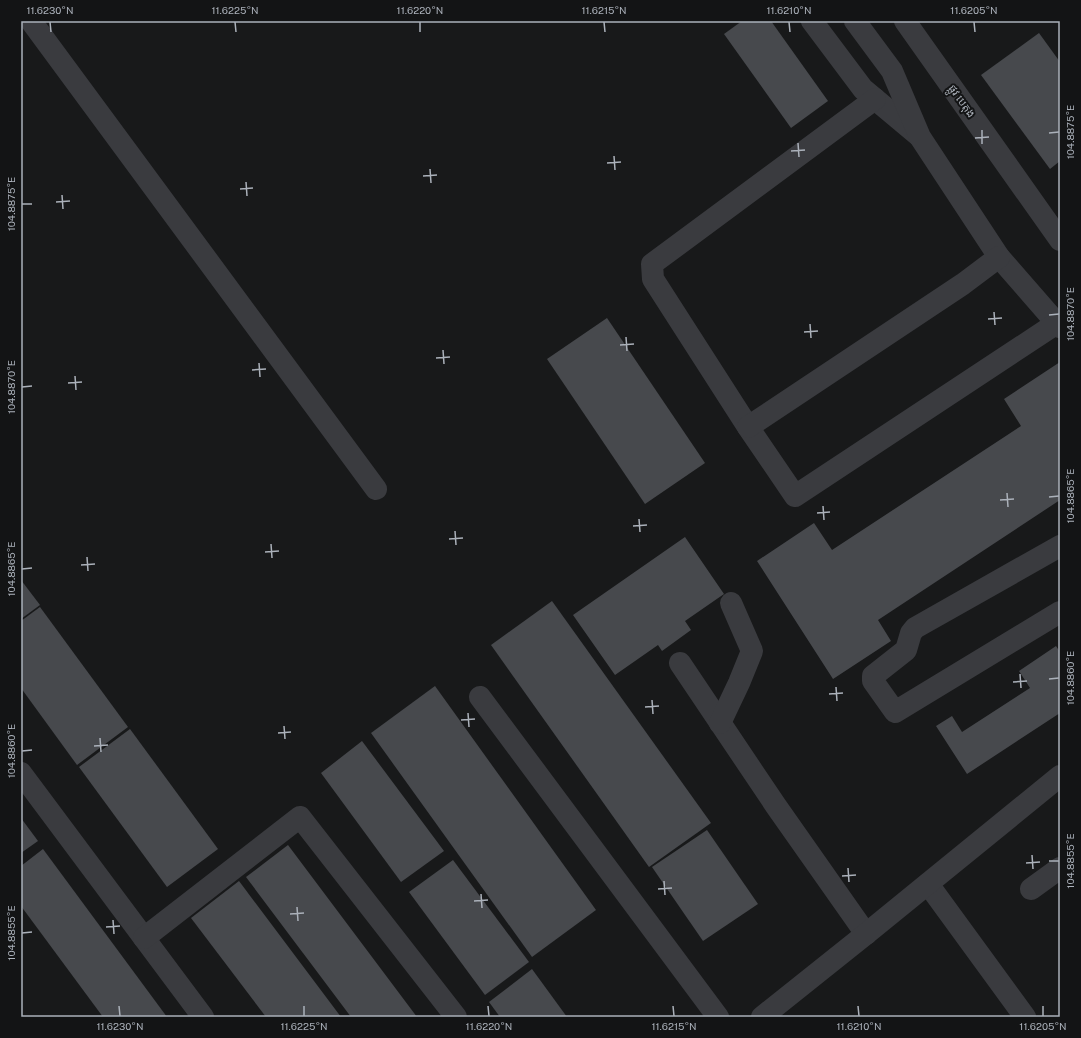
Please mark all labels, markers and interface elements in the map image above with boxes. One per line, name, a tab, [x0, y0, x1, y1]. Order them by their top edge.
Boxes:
text: 11.6230°N	[26, 4, 74, 16]
text: 11.6225°N	[211, 4, 259, 16]
text: 11.6220°N	[397, 4, 443, 16]
text: 11.6215°N	[581, 4, 627, 16]
text: 11.6210°N	[767, 4, 811, 16]
text: 11.6205°N	[950, 4, 998, 16]
street label: ផ្លូវ បេតុង	[943, 82, 978, 122]
text: 104.8875°E	[1064, 105, 1076, 159]
text: 104.8875°E	[5, 177, 17, 231]
text: 104.8870°E	[1064, 287, 1076, 341]
text: 104.8870°E	[5, 360, 17, 414]
text: 104.8865°E	[1064, 469, 1076, 524]
text: 104.8865°E	[5, 542, 17, 597]
text: 104.8860°E	[1064, 651, 1076, 705]
text: 104.8860°E	[5, 724, 17, 778]
text: 104.8855°E	[1064, 833, 1076, 889]
text: 104.8855°E	[5, 905, 17, 961]
text: 11.6230°N	[96, 1020, 144, 1032]
text: 11.6225°N	[280, 1020, 328, 1032]
text: 11.6220°N	[466, 1020, 512, 1032]
text: 11.6215°N	[651, 1020, 697, 1032]
text: 11.6210°N	[837, 1020, 881, 1032]
text: 11.6205°N	[1019, 1020, 1067, 1032]

